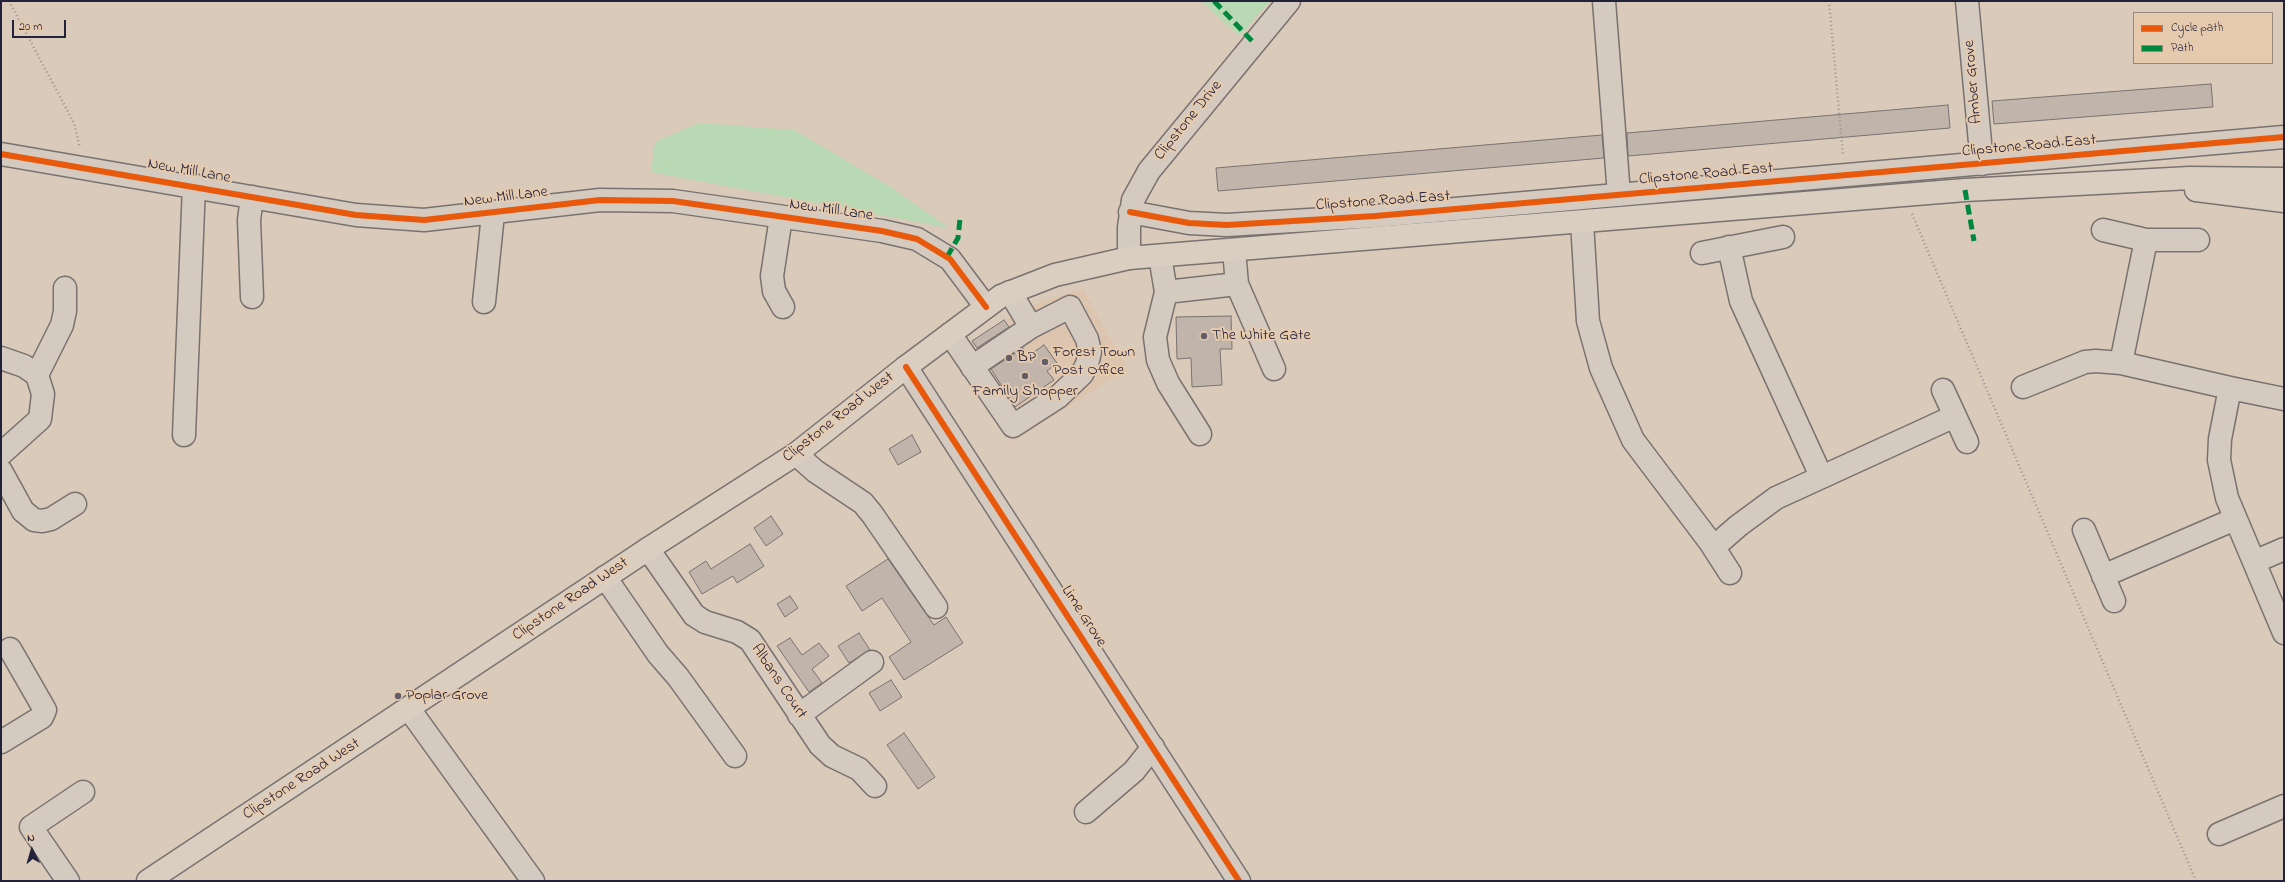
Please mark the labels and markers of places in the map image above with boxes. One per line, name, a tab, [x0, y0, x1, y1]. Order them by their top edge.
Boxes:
place label: The White Gate	[1212, 326, 1311, 346]
marker: The White Gate	[1199, 331, 1209, 341]
place label: Forest Town Post Office	[1053, 343, 1135, 381]
place label: BP	[1017, 348, 1036, 368]
marker: BP	[1004, 353, 1014, 363]
marker: Forest Town Post Office	[1040, 357, 1050, 367]
marker: Family Shopper	[1020, 371, 1030, 381]
place label: Family Shopper	[972, 382, 1078, 402]
place label: Poplar Grove	[406, 686, 488, 706]
marker: Poplar Grove	[393, 691, 403, 701]

